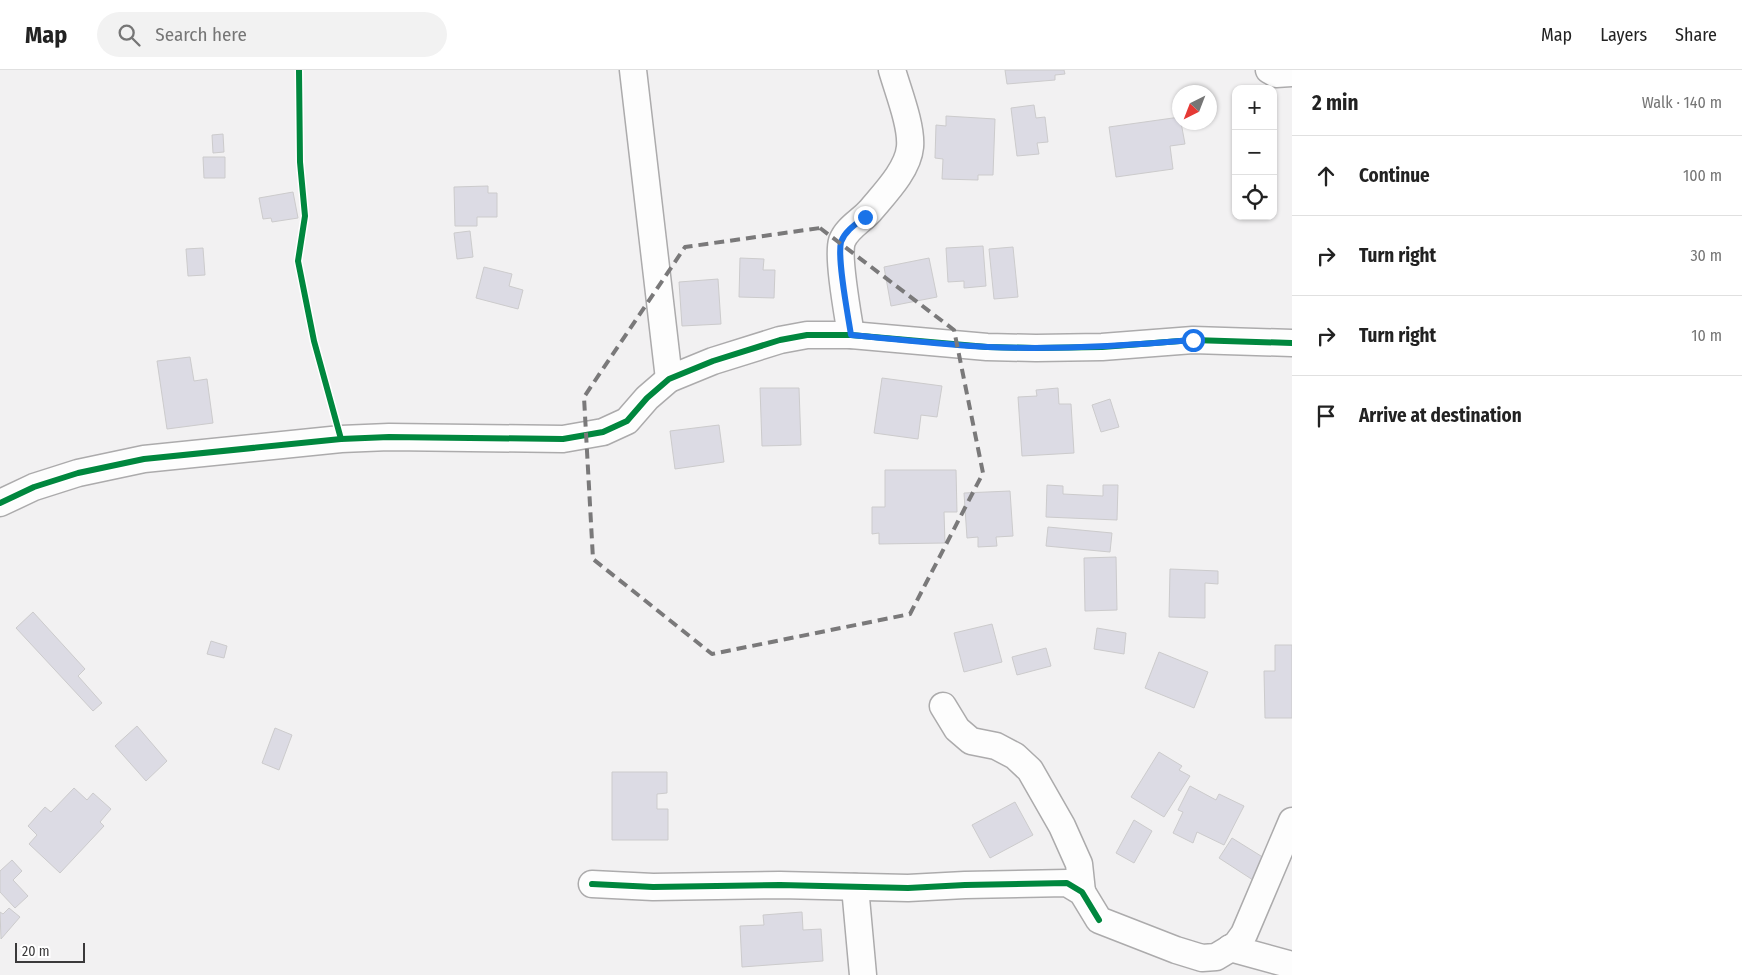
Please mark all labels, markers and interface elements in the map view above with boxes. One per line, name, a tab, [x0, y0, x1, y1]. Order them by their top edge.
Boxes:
search box	[97, 12, 447, 57]
text: Map	[25, 21, 67, 49]
icon: search	[115, 21, 143, 49]
text: Search here	[155, 23, 247, 46]
text: Map	[1541, 24, 1572, 46]
text: Layers	[1600, 24, 1647, 46]
text: Share	[1675, 24, 1717, 46]
north arrow	[1172, 85, 1217, 130]
map controls	[1232, 85, 1277, 220]
button: +	[1232, 85, 1277, 130]
text: 2 min	[1312, 90, 1359, 116]
text: Walk · 140 m	[1642, 93, 1722, 112]
button: −	[1232, 130, 1277, 175]
icon: ahead	[1312, 162, 1340, 190]
text: Continue	[1359, 164, 1430, 187]
text: 100 m	[1683, 166, 1722, 185]
button: locate	[1232, 175, 1277, 220]
route end	[854, 206, 877, 229]
icon: right	[1312, 242, 1340, 270]
text: Turn right	[1359, 244, 1436, 267]
text: 30 m	[1690, 246, 1722, 265]
icon: right	[1312, 322, 1340, 350]
text: Turn right	[1359, 324, 1436, 347]
text: 10 m	[1691, 326, 1722, 345]
route start	[1182, 329, 1205, 352]
icon: arrive	[1312, 402, 1340, 430]
text: Arrive at destination	[1359, 404, 1522, 427]
scale bar	[15, 940, 85, 963]
text: 20 m	[22, 943, 50, 960]

